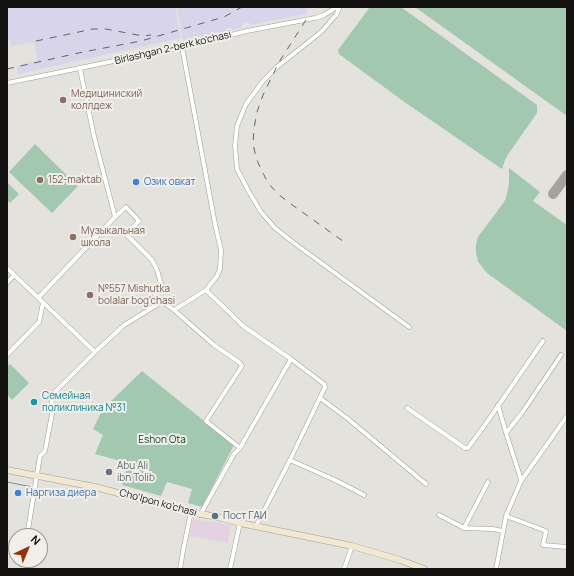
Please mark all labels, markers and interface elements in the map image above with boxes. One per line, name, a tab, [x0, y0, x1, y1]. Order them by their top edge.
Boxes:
street label: Birlashgan 2-berk ko'chasi	[114, 29, 232, 67]
place label: Медициниский коллдеж	[71, 88, 142, 112]
marker: Медициниский коллдеж	[58, 95, 68, 105]
place label: 152-maktab	[48, 174, 102, 186]
marker: 152-maktab	[35, 175, 45, 185]
place label: Озик овкат	[144, 176, 196, 188]
marker: Озик овкат	[131, 177, 141, 187]
place label: Музыкальная школа	[81, 225, 145, 248]
marker: Музыкальная школа	[68, 232, 78, 242]
place label: №557 Mishutka bolalar bog'chasi	[98, 283, 175, 306]
marker: №557 Mishutka bolalar bog'chasi	[85, 290, 95, 300]
place label: Семейная поликлиника №31	[42, 390, 126, 414]
marker: Семейная поликлиника №31	[29, 397, 39, 407]
park label: Eshon Ota	[138, 434, 186, 446]
place label: Abu Ali ibn Tolib	[117, 460, 155, 484]
marker: Abu Ali ibn Tolib	[104, 467, 114, 477]
place label: Наргиза диера	[26, 487, 96, 499]
street label: Cho'lpon ko'chasi	[118, 487, 198, 519]
marker: Наргиза диера	[13, 488, 23, 498]
place label: Пост ГАИ	[223, 510, 267, 522]
marker: Пост ГАИ	[210, 511, 220, 521]
north arrow	[8, 528, 48, 568]
text: N	[28, 532, 44, 548]

